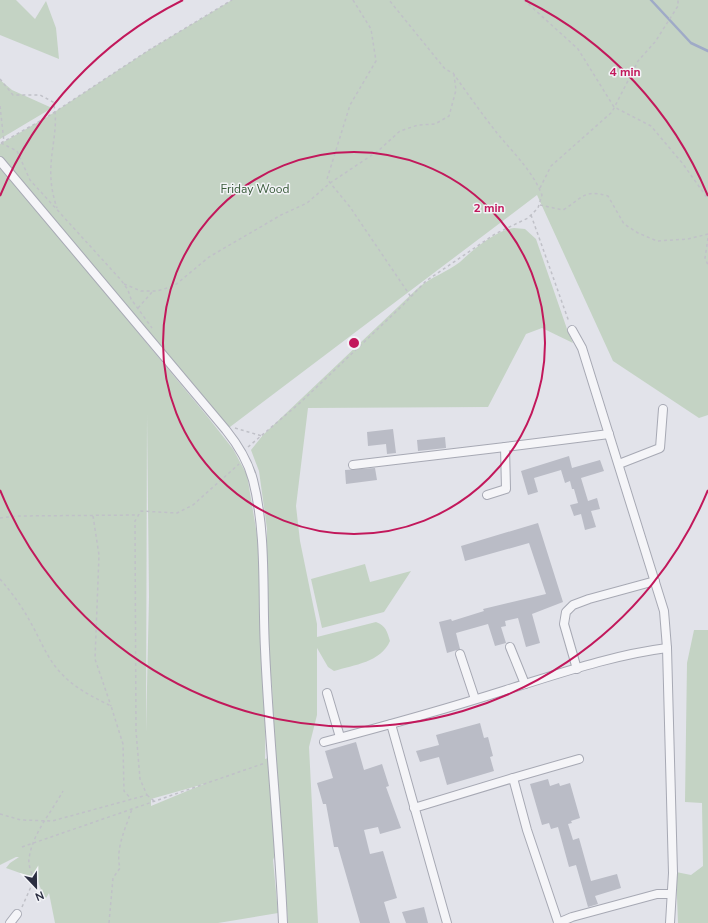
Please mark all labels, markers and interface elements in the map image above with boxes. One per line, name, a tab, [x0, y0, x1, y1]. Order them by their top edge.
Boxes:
text: 4 min	[609, 64, 641, 80]
park label: Friday Wood	[221, 181, 289, 197]
text: 2 min	[473, 200, 505, 216]
centre of rings	[347, 336, 361, 350]
north arrow	[16, 867, 56, 907]
text: N	[33, 887, 46, 904]

